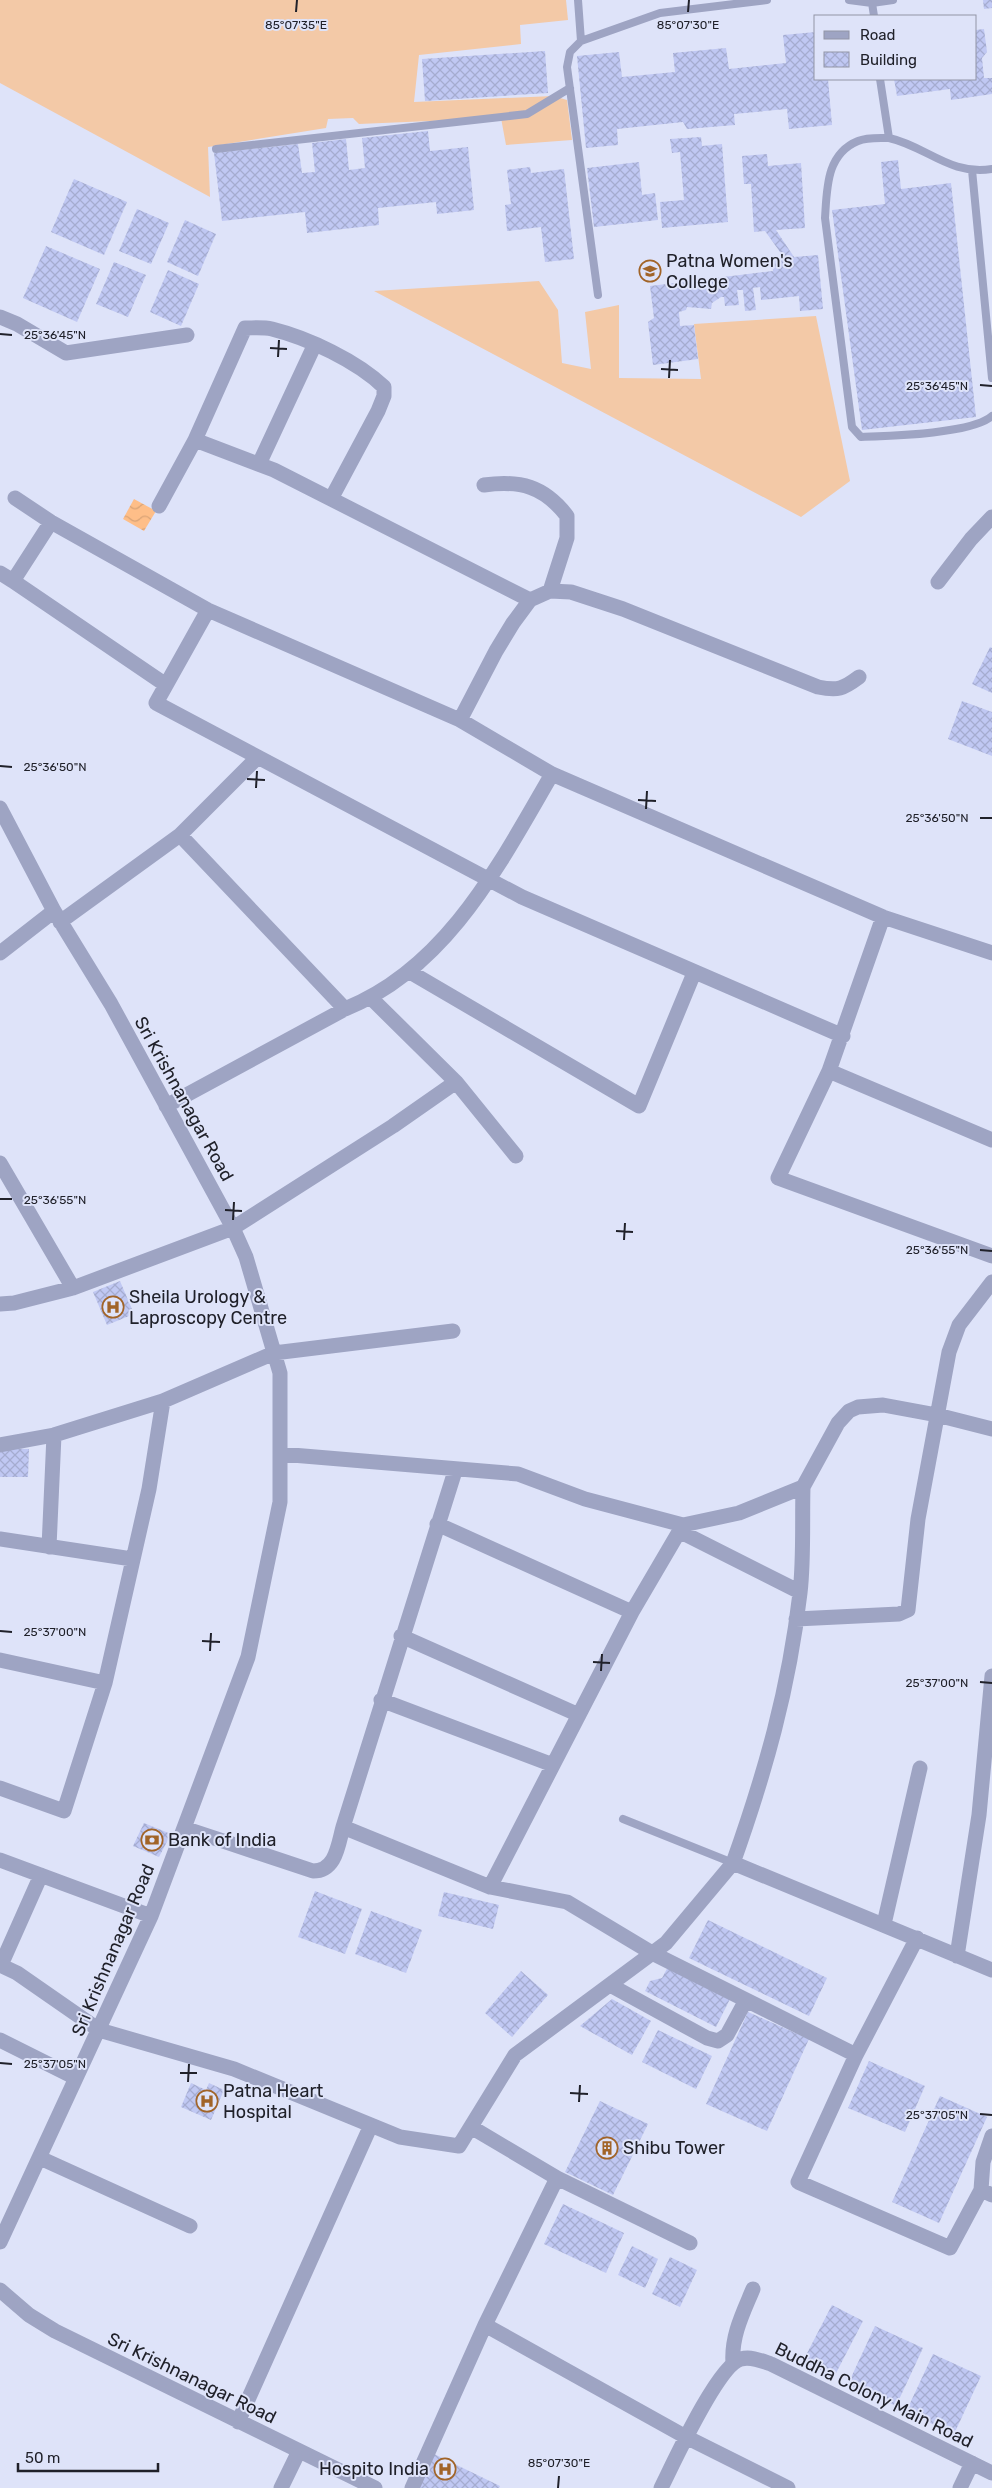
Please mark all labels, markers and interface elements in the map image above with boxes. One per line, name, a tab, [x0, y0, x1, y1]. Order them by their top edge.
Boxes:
legend	[814, 15, 977, 80]
text: 85°07'35"E	[265, 18, 327, 32]
text: 85°07'30"E	[657, 18, 719, 32]
text: Road	[860, 26, 896, 44]
text: Building	[860, 51, 917, 69]
place label: Patna Women's College	[666, 250, 793, 293]
school or university icon: Patna Women's College	[638, 259, 662, 283]
text: 25°36'45"N	[24, 328, 86, 342]
text: 25°36'45"N	[906, 379, 968, 393]
text: 25°36'50"N	[23, 760, 87, 774]
text: 25°36'50"N	[905, 811, 969, 825]
street label: Sri Krishnanagar Road	[130, 1013, 238, 1185]
text: 25°36'55"N	[24, 1193, 86, 1207]
text: 25°36'55"N	[906, 1243, 968, 1257]
place label: Sheila Urology & Laproscopy Centre	[129, 1286, 287, 1329]
hospital icon: Sheila Urology & Laproscopy Centre	[101, 1295, 125, 1319]
text: 25°37'00"N	[24, 1625, 86, 1639]
text: 25°37'00"N	[906, 1676, 968, 1690]
bank icon: Bank of India	[140, 1828, 164, 1852]
place label: Bank of India	[168, 1829, 276, 1851]
street label: Sri Krishnanagar Road	[67, 1861, 159, 2039]
text: 25°37'05"N	[24, 2057, 86, 2071]
place label: Patna Heart Hospital	[223, 2080, 323, 2123]
hospital icon: Patna Heart Hospital	[195, 2089, 219, 2113]
text: 25°37'05"N	[906, 2108, 968, 2122]
building icon: Shibu Tower	[595, 2136, 619, 2160]
place label: Shibu Tower	[623, 2137, 725, 2159]
street label: Sri Krishnanagar Road	[104, 2328, 280, 2428]
street label: Buddha Colony Main Road	[771, 2337, 977, 2453]
scale bar	[18, 2440, 158, 2472]
text: 50 m	[25, 2449, 60, 2467]
text: 85°07'30"E	[528, 2456, 590, 2470]
hospital icon: Hospito India	[433, 2457, 457, 2481]
place label: Hospito India	[319, 2458, 429, 2480]

